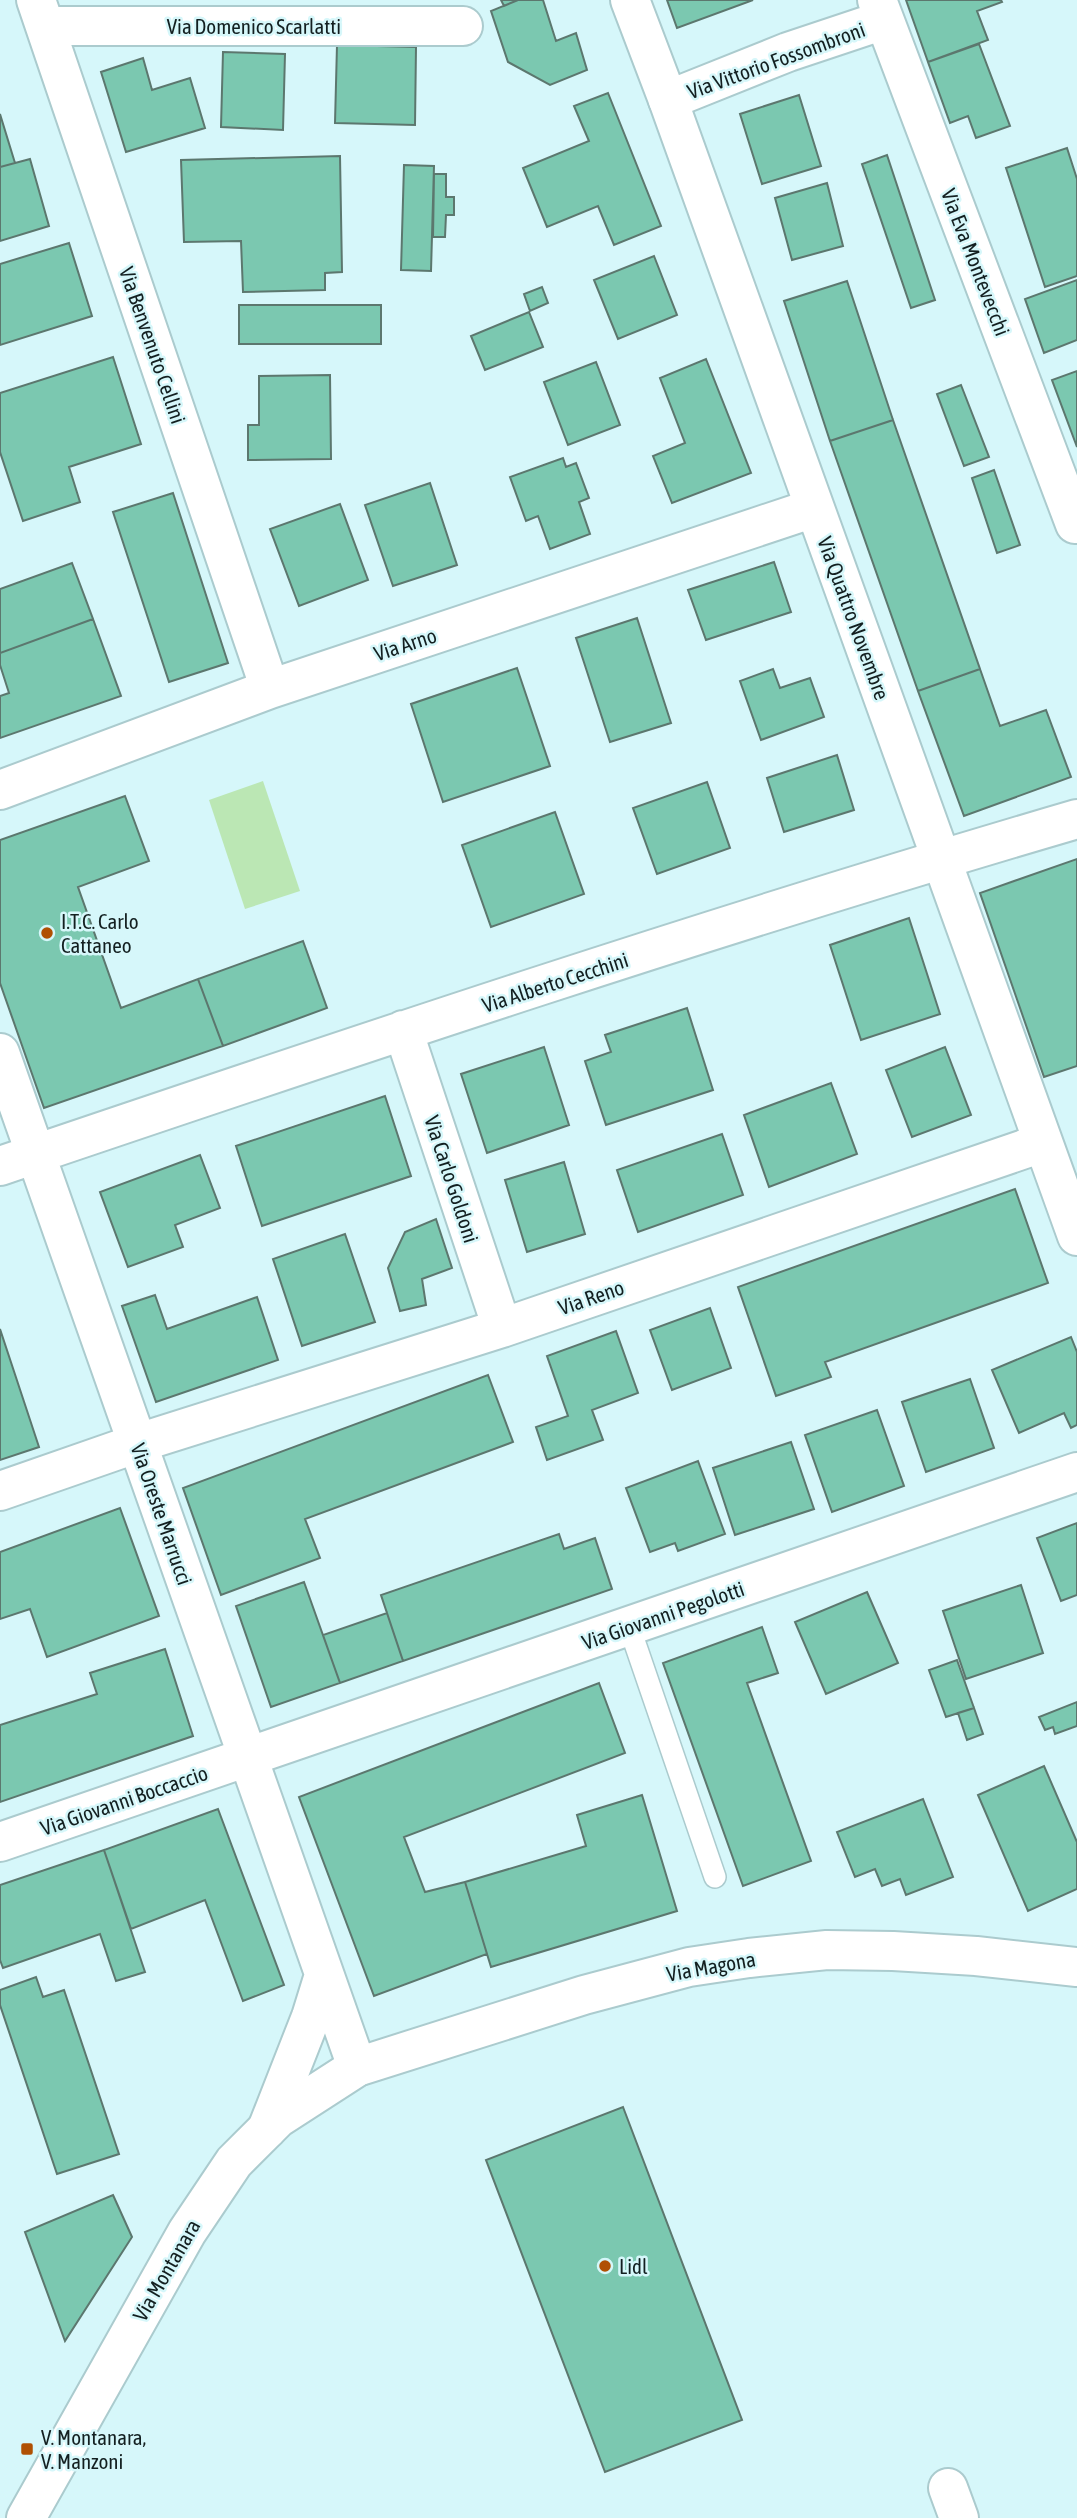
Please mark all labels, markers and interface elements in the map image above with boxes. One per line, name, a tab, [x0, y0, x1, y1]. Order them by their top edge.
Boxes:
street label: Via Domenico Scarlatti	[167, 14, 341, 38]
street label: Via Vittorio Fossombroni	[684, 17, 868, 103]
street label: Via Eva Montevecchi	[937, 185, 1015, 339]
street label: Via Benvenuto Cellini	[115, 263, 191, 427]
street label: Via Quattro Novembre	[813, 533, 895, 703]
street label: Via Arno	[371, 623, 439, 665]
place label: I.T.C. Carlo Cattaneo	[61, 909, 139, 957]
marker: I.T.C. Carlo Cattaneo	[39, 925, 55, 941]
street label: Via Alberto Cecchini	[479, 947, 631, 1017]
street label: Via Carlo Goldoni	[420, 1112, 484, 1246]
street label: Via Reno	[555, 1275, 627, 1319]
street label: Via Oreste Marrucci	[127, 1440, 197, 1588]
street label: Via Giovanni Pegolotti	[579, 1576, 747, 1654]
street label: Via Giovanni Boccaccio	[37, 1760, 211, 1840]
street label: Via Magona	[665, 1946, 757, 1986]
street label: Via Montanara	[127, 2215, 205, 2325]
place label: Lidl	[619, 2254, 648, 2278]
marker: Lidl	[597, 2258, 613, 2274]
place label: V. Montanara, V. Manzoni	[41, 2425, 146, 2473]
marker: V. Montanara, V. Manzoni	[19, 2441, 35, 2457]

